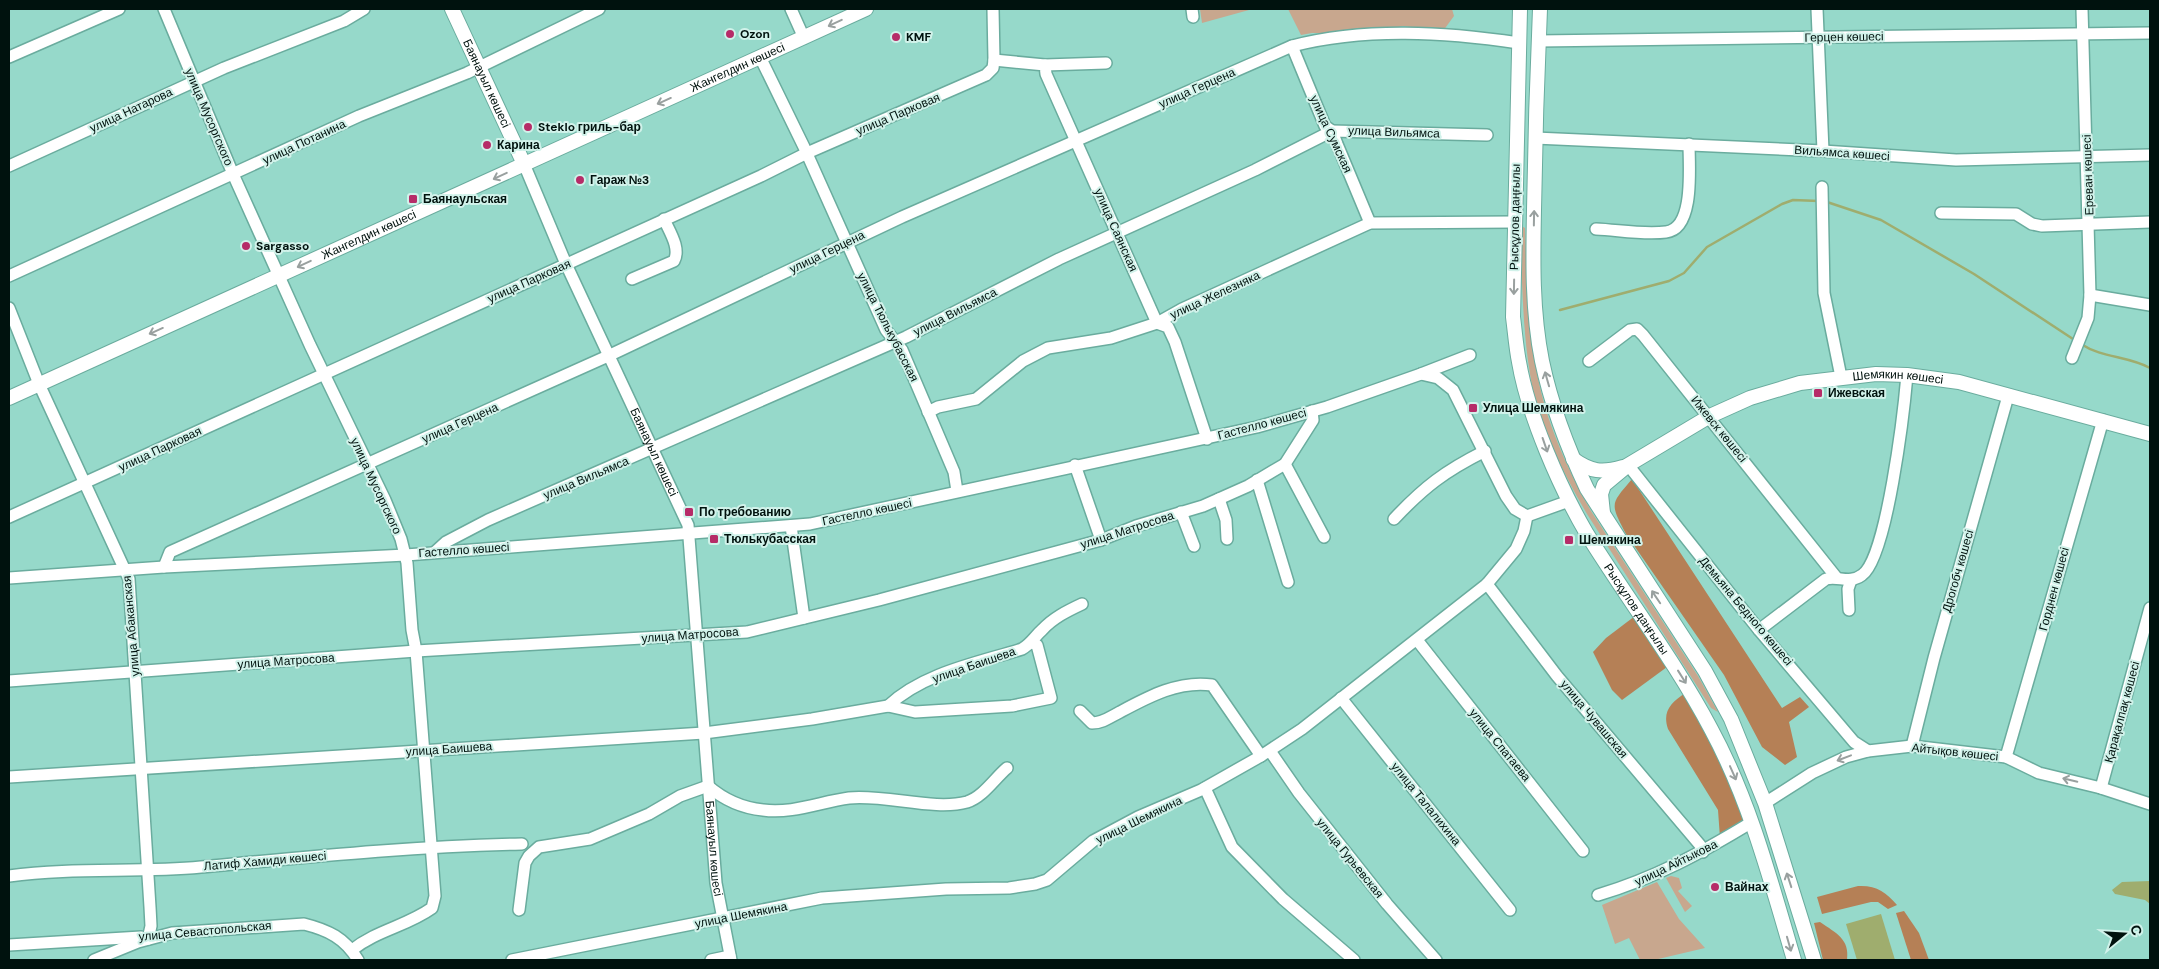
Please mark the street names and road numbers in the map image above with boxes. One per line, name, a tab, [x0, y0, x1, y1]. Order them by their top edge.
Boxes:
street label: Герцен көшесі	[1804, 28, 1884, 46]
street label: Баянауыл көшесі	[459, 36, 514, 130]
street label: Жангелдин көшесі	[688, 39, 787, 96]
street label: улица Герцена	[1156, 64, 1238, 112]
street label: улица Мусоргского	[181, 66, 237, 169]
street label: улица Натарова	[87, 84, 175, 136]
street label: улица Парковая	[854, 89, 942, 139]
street label: улица Сумская	[1306, 93, 1356, 175]
street label: улица Потанина	[260, 116, 348, 168]
street label: улица Вильямса	[1348, 122, 1440, 142]
street label: Ереван көшесі	[2079, 134, 2097, 216]
street label: Вильямса көшесі	[1794, 142, 1890, 164]
street label: Рысқұлов даңғылы	[1506, 164, 1524, 270]
street label: улица Саянская	[1090, 186, 1142, 274]
street label: Жангелдин көшесі	[319, 206, 419, 263]
street label: улица Герцена	[787, 227, 868, 277]
street label: улица Парковая	[485, 255, 573, 307]
street label: улица Железняка	[1167, 267, 1263, 323]
street label: улица Тюлькубасская	[854, 270, 922, 384]
street label: улица Вильямса	[911, 284, 1000, 340]
street label: Шемякин көшесі	[1852, 366, 1944, 388]
street label: Ижевск көшесі	[1687, 393, 1751, 465]
street label: улица Герцена	[419, 399, 501, 447]
street label: Гастелло көшесі	[1216, 404, 1308, 444]
street label: Баянауыл көшесі	[626, 405, 681, 499]
street label: улица Парковая	[116, 423, 204, 475]
street label: улица Мусоргского	[347, 435, 405, 537]
street label: улица Вильямса	[541, 453, 632, 503]
street label: Гастелло көшесі	[821, 495, 913, 529]
street label: улица Матросова	[1078, 507, 1176, 553]
street label: Дрогобч көшесі	[1939, 528, 1977, 614]
street label: Гастелло көшесі	[418, 539, 510, 561]
street label: Горднен көшесі	[2035, 546, 2073, 632]
street label: Демьяна Бедного көшесі	[1696, 553, 1796, 669]
street label: Рысқұлов даңғылы	[1600, 560, 1672, 658]
street label: улица Абаканская	[119, 575, 143, 677]
street label: улица Матросова	[641, 624, 739, 646]
street label: улица Баишева	[930, 643, 1018, 687]
street label: улица Матросова	[237, 650, 335, 672]
street label: Қарақалпақ көшесі	[2101, 659, 2143, 765]
street label: улица Чувашская	[1557, 677, 1631, 761]
street label: улица Спатаева	[1466, 705, 1535, 785]
street label: улица Баишева	[405, 738, 493, 760]
street label: Айтықов көшесі	[1911, 739, 1999, 765]
street label: улица Талалихина	[1387, 759, 1465, 849]
street label: улица Шемякина	[1093, 792, 1185, 848]
street label: Баянауыл көшесі	[702, 800, 726, 898]
street label: улица Гурьевская	[1313, 815, 1387, 901]
street label: улица Айтыкова	[1632, 836, 1720, 890]
street label: Латиф Хамиди көшесі	[203, 848, 327, 874]
street label: улица Шемякина	[693, 898, 789, 932]
street label: улица Севастопольская	[138, 917, 272, 945]

